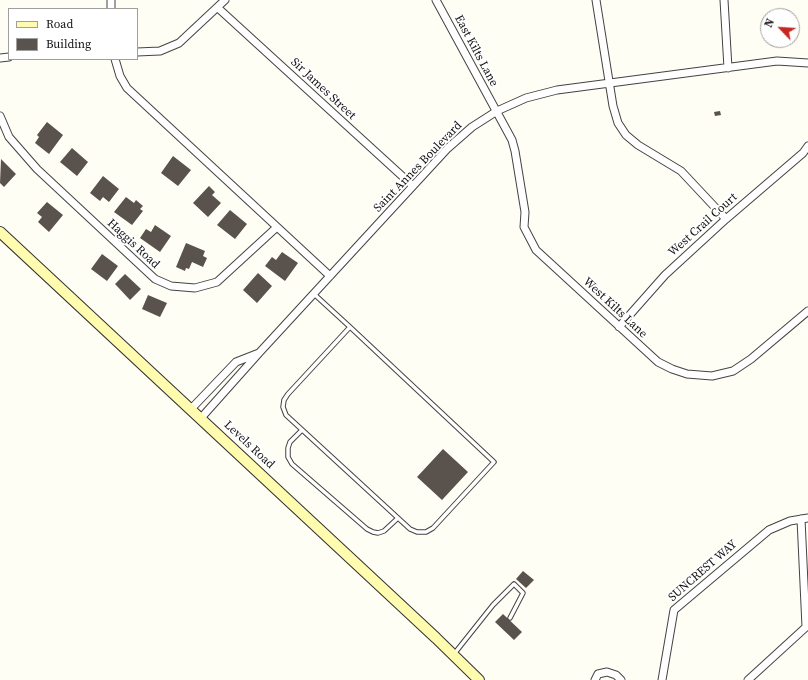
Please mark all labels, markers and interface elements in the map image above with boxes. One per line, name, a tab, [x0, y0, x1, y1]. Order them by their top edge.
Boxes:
legend	[8, 8, 138, 60]
north arrow	[760, 8, 800, 48]
street label: East Kilts Lane	[451, 13, 501, 89]
text: Road	[46, 16, 73, 32]
text: N	[761, 16, 778, 30]
text: Building	[46, 36, 91, 52]
street label: Sir James Street	[287, 55, 359, 123]
street label: Saint Annes Boulevard	[371, 119, 465, 215]
street label: West Crail Court	[666, 190, 740, 260]
street label: Haggis Road	[104, 216, 162, 272]
street label: West Kilts Lane	[580, 275, 650, 341]
street label: Levels Road	[221, 418, 277, 472]
street label: SUNCREST WAY	[666, 537, 740, 605]

